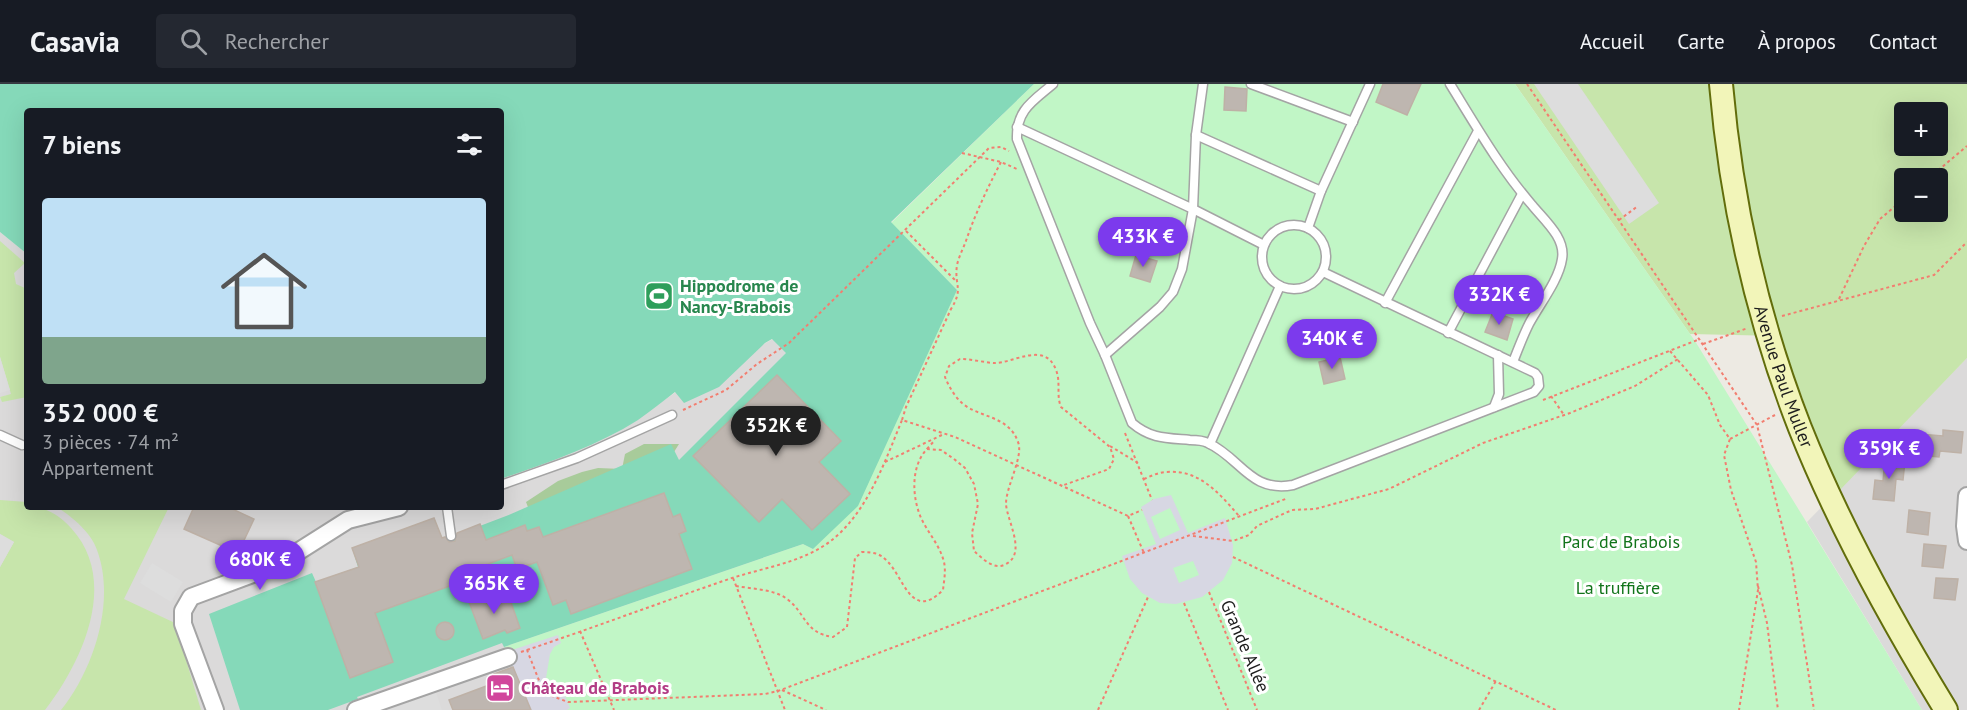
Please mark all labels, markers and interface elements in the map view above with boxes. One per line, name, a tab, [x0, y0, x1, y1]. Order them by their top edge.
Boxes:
search box	[156, 14, 576, 68]
text: Casavia	[30, 23, 120, 60]
icon: search	[177, 25, 210, 58]
text: Rechercher	[225, 27, 329, 55]
text: Accueil	[1580, 28, 1644, 55]
text: Carte	[1677, 28, 1725, 55]
text: À propos	[1758, 28, 1836, 55]
text: Contact	[1869, 28, 1937, 55]
map controls	[1894, 102, 1948, 222]
button: +	[1894, 102, 1948, 156]
text: 7 biens	[42, 128, 121, 161]
icon: filters	[453, 128, 486, 161]
button: −	[1894, 168, 1948, 222]
pin: 433K €	[1094, 217, 1192, 268]
text: 433K €	[1112, 223, 1174, 249]
icon: home	[210, 237, 318, 345]
place label: Hippodrome de Nancy-Brabois	[680, 274, 798, 318]
pin: 332K €	[1450, 275, 1548, 326]
sports icon: Hippodrome de Nancy-Brabois	[643, 280, 675, 312]
text: 332K €	[1468, 281, 1530, 307]
street label: Avenue Paul Muller	[1749, 303, 1819, 451]
pin: 340K €	[1283, 319, 1381, 370]
text: 340K €	[1301, 325, 1363, 351]
text: 352 000 €	[42, 396, 158, 429]
pin: 352K €	[727, 406, 825, 457]
text: 352K €	[745, 412, 807, 438]
text: 3 pièces · 74 m²	[42, 429, 179, 455]
pin: 359K €	[1840, 429, 1938, 480]
text: 359K €	[1858, 435, 1920, 461]
text: Appartement	[42, 455, 154, 481]
park label: Parc de Brabois	[1562, 530, 1680, 553]
pin: 680K €	[211, 540, 309, 591]
text: 680K €	[229, 546, 291, 572]
pin: 365K €	[445, 564, 543, 615]
text: 365K €	[463, 570, 525, 596]
park label: La truffière	[1576, 576, 1660, 599]
street label: Grande Allée	[1216, 596, 1275, 695]
hotel icon: Château de Brabois	[484, 672, 516, 704]
place label: Château de Brabois	[521, 676, 670, 699]

